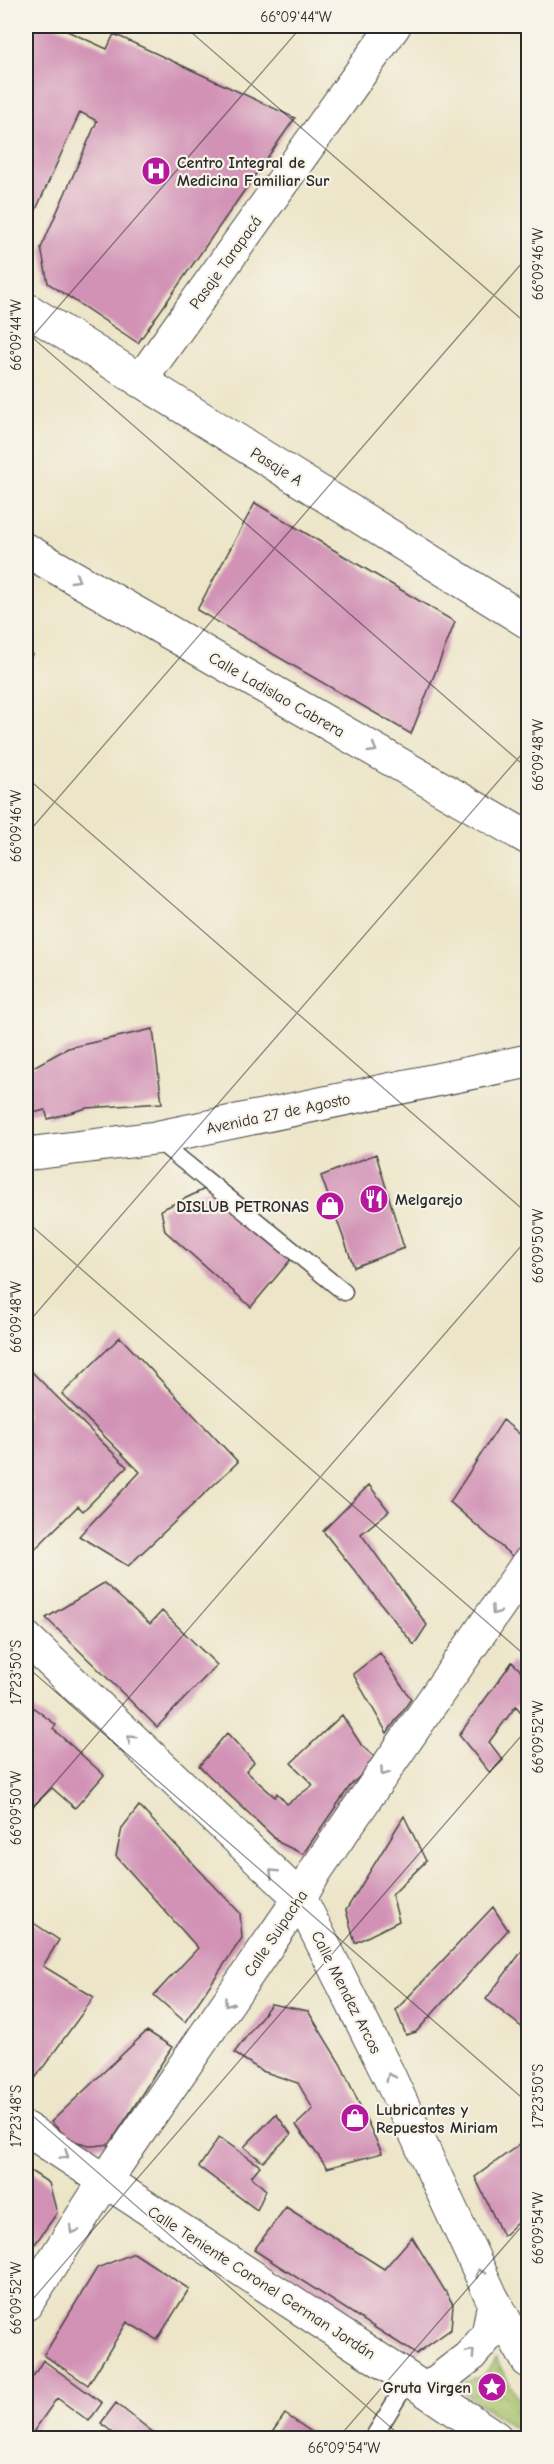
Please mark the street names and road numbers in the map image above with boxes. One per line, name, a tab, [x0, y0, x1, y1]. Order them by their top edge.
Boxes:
street label: Pasaje Tarapacá	[186, 213, 266, 313]
street label: Pasaje A	[247, 444, 306, 490]
street label: Calle Ladislao Cabrera	[205, 649, 348, 741]
street label: Avenida 27 de Agosto	[205, 1090, 352, 1138]
street label: Calle Suipacha	[240, 1887, 311, 1980]
street label: Calle Mendez Arcos	[307, 1928, 385, 2057]
street label: Calle Teniente Coronel German Jordán	[144, 2202, 379, 2363]

